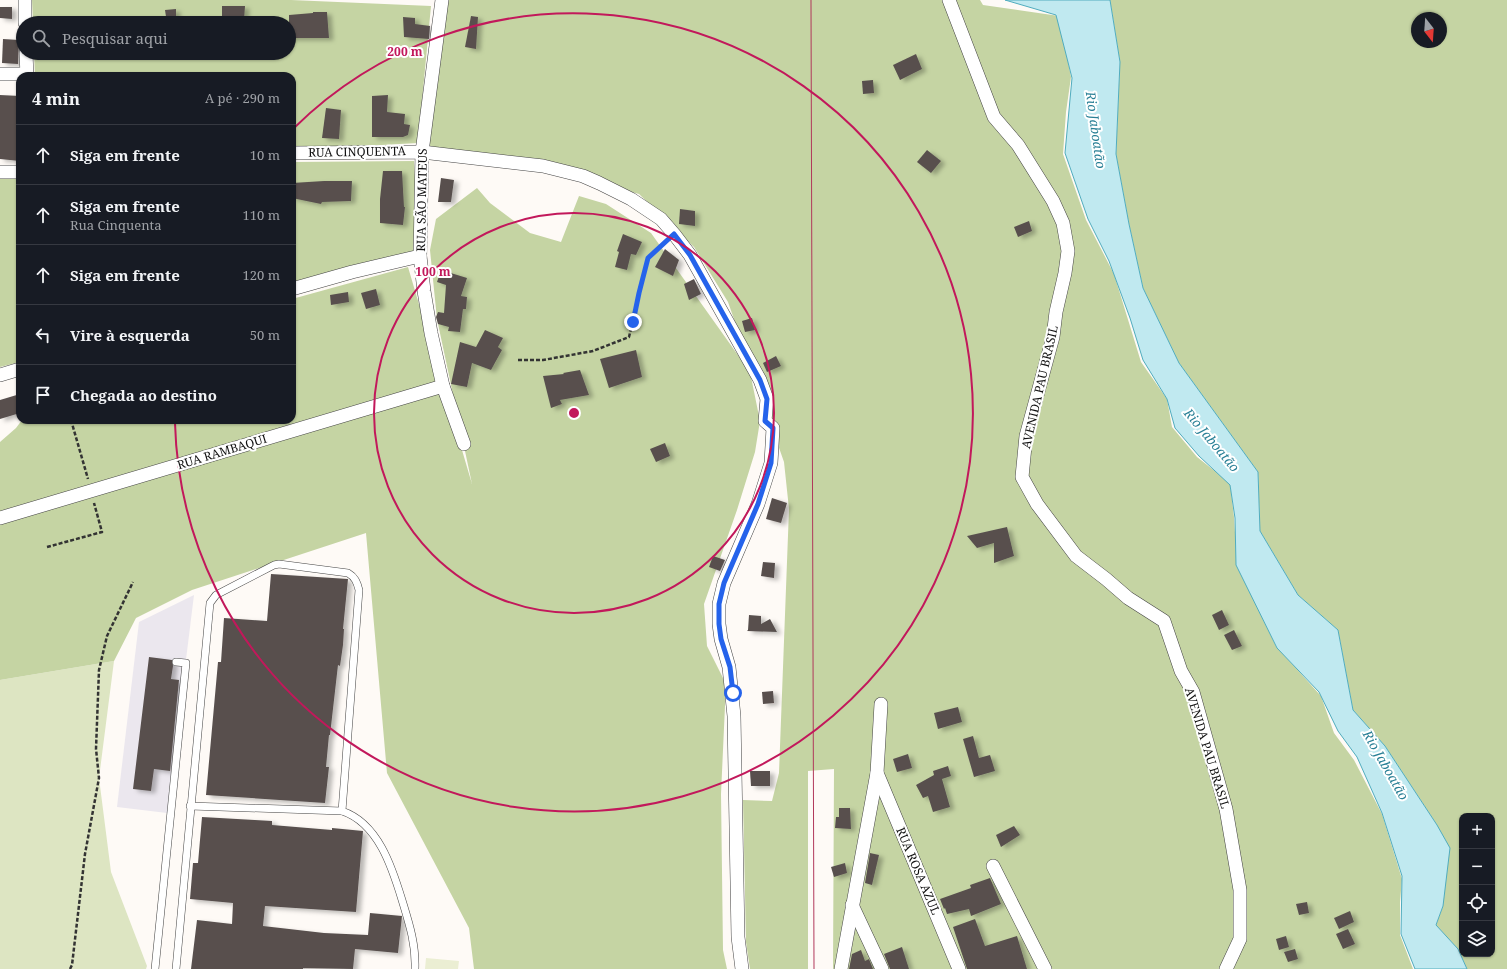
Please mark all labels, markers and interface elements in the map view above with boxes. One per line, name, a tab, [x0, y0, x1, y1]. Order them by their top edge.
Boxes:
north arrow	[1411, 12, 1447, 48]
search box	[16, 16, 296, 60]
icon: search	[30, 27, 52, 49]
text: Pesquisar aqui	[62, 28, 168, 48]
text: 200 m	[387, 43, 423, 60]
text: 4 min	[32, 87, 80, 110]
text: A pé · 290 m	[205, 89, 280, 107]
water label: Rio Jaboatão	[1082, 89, 1110, 170]
street label: RUA CINQUENTA	[308, 142, 407, 161]
icon: ahead	[32, 144, 54, 166]
text: Siga em frente	[70, 145, 180, 165]
text: 10 m	[250, 146, 280, 164]
street label: RUA SÃO MATEUS	[412, 148, 431, 252]
text: Siga em frente	[70, 196, 180, 216]
icon: ahead	[32, 204, 54, 226]
text: 110 m	[243, 206, 280, 224]
text: Rua Cinquenta	[70, 216, 161, 234]
text: 100 m	[415, 263, 451, 280]
icon: ahead	[32, 264, 54, 286]
text: Siga em frente	[70, 265, 180, 285]
text: 120 m	[243, 266, 280, 284]
route end	[624, 313, 642, 331]
icon: left	[32, 324, 54, 346]
street label: AVENIDA PAU BRASIL	[1017, 324, 1062, 450]
text: Vire à esquerda	[70, 325, 190, 345]
text: 50 m	[250, 326, 280, 344]
icon: arrive	[32, 384, 54, 406]
text: Chegada ao destino	[70, 385, 217, 405]
water label: Rio Jaboatão	[1179, 404, 1244, 476]
centre of rings	[567, 406, 581, 420]
street label: RUA RAMBAQUI	[175, 430, 269, 473]
route start	[724, 684, 742, 702]
street label: AVENIDA PAU BRASIL	[1181, 685, 1234, 811]
water label: Rio Jaboatão	[1358, 726, 1413, 803]
map controls	[1459, 813, 1495, 957]
button: +	[1459, 813, 1495, 849]
street label: RUA ROSA AZUL	[892, 824, 945, 917]
button: −	[1459, 849, 1495, 885]
button: locate	[1459, 885, 1495, 921]
button: layers	[1459, 921, 1495, 957]

